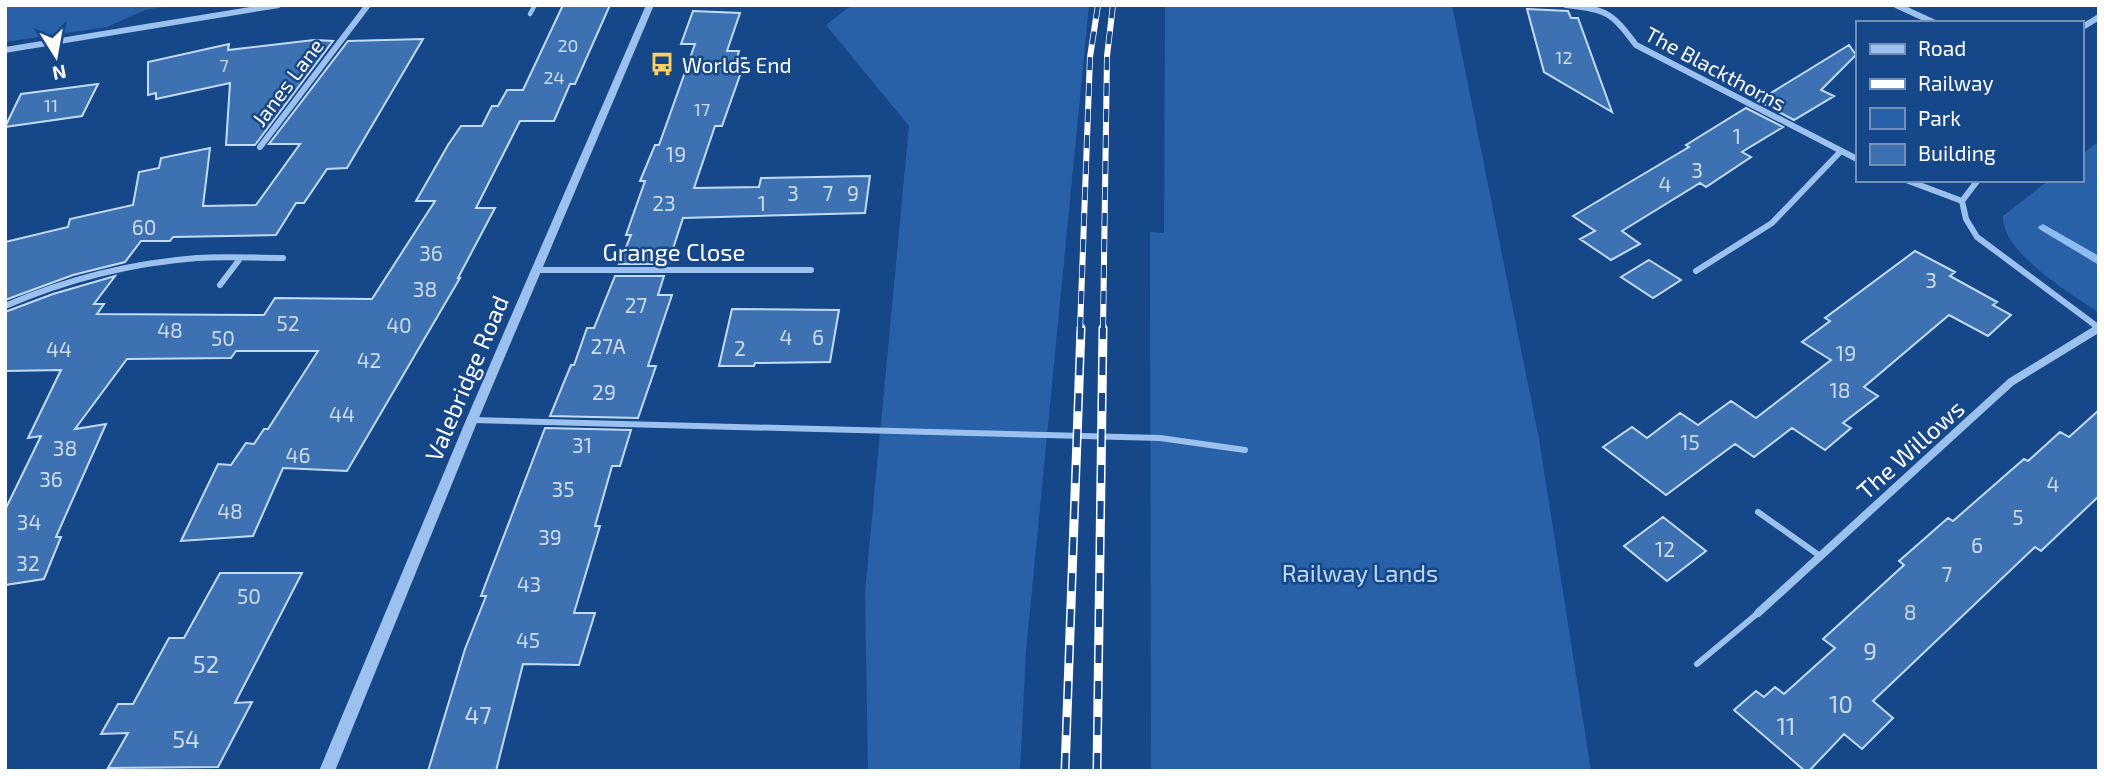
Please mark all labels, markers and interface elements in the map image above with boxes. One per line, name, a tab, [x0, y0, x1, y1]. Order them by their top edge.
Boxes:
street label: The Blackthorns	[1641, 20, 1791, 116]
north arrow	[21, 21, 91, 91]
legend	[1856, 21, 2083, 182]
street label: Janes Lane	[246, 33, 328, 131]
house number: 20	[558, 34, 578, 56]
text: Road	[1918, 35, 1966, 60]
house number: 12	[1555, 46, 1573, 68]
bus stop icon: Worlds End	[648, 50, 676, 78]
place label: Worlds End	[682, 52, 792, 77]
house number: 7	[219, 54, 229, 76]
text: N	[50, 61, 68, 86]
house number: 24	[543, 66, 565, 88]
text: Railway	[1918, 70, 1994, 95]
house number: 11	[44, 94, 58, 116]
house number: 17	[694, 98, 710, 120]
text: Park	[1918, 105, 1961, 130]
house number: 1	[1733, 123, 1741, 148]
text: Building	[1918, 140, 1996, 165]
house number: 19	[666, 141, 686, 166]
house number: 3	[1691, 157, 1703, 182]
house number: 4	[1659, 171, 1671, 196]
house number: 3	[787, 180, 799, 205]
house number: 7	[823, 180, 834, 205]
house number: 9	[847, 180, 859, 205]
house number: 23	[652, 190, 676, 215]
house number: 1	[758, 190, 766, 215]
house number: 60	[132, 214, 156, 239]
street label: Grange Close	[603, 237, 745, 266]
house number: 36	[419, 240, 443, 265]
house number: 3	[1925, 267, 1937, 292]
house number: 38	[413, 276, 437, 301]
street label: Valebridge Road	[418, 291, 514, 465]
house number: 27	[625, 292, 648, 317]
house number: 52	[276, 310, 300, 335]
house number: 40	[386, 312, 412, 337]
house number: 48	[157, 317, 183, 342]
house number: 4	[780, 324, 792, 349]
house number: 6	[812, 324, 824, 349]
house number: 50	[211, 325, 235, 350]
house number: 27A	[591, 333, 625, 358]
house number: 2	[734, 335, 746, 360]
house number: 44	[46, 336, 72, 361]
house number: 19	[1836, 340, 1856, 365]
house number: 42	[357, 347, 381, 372]
house number: 18	[1829, 377, 1851, 402]
house number: 29	[592, 379, 616, 404]
street label: The Willows	[1850, 393, 1970, 505]
house number: 44	[329, 401, 355, 426]
house number: 15	[1680, 429, 1700, 454]
house number: 31	[572, 432, 592, 457]
house number: 38	[53, 435, 77, 460]
house number: 46	[286, 442, 310, 467]
house number: 36	[39, 466, 63, 491]
house number: 4	[2047, 471, 2059, 496]
house number: 35	[552, 476, 574, 501]
house number: 48	[217, 498, 243, 523]
house number: 5	[2012, 504, 2024, 529]
house number: 34	[17, 509, 41, 534]
house number: 39	[538, 524, 562, 549]
house number: 6	[1971, 532, 1983, 557]
house number: 12	[1655, 536, 1675, 561]
house number: 32	[16, 550, 40, 575]
park label: Railway Lands	[1282, 558, 1438, 587]
house number: 7	[1942, 561, 1953, 586]
house number: 43	[517, 571, 541, 596]
house number: 50	[237, 583, 261, 608]
house number: 8	[1904, 599, 1916, 624]
house number: 45	[516, 627, 540, 652]
house number: 9	[1863, 636, 1877, 665]
house number: 52	[193, 649, 219, 678]
house number: 10	[1829, 689, 1853, 718]
house number: 47	[464, 700, 492, 729]
house number: 11	[1776, 711, 1796, 740]
house number: 54	[172, 724, 200, 753]

